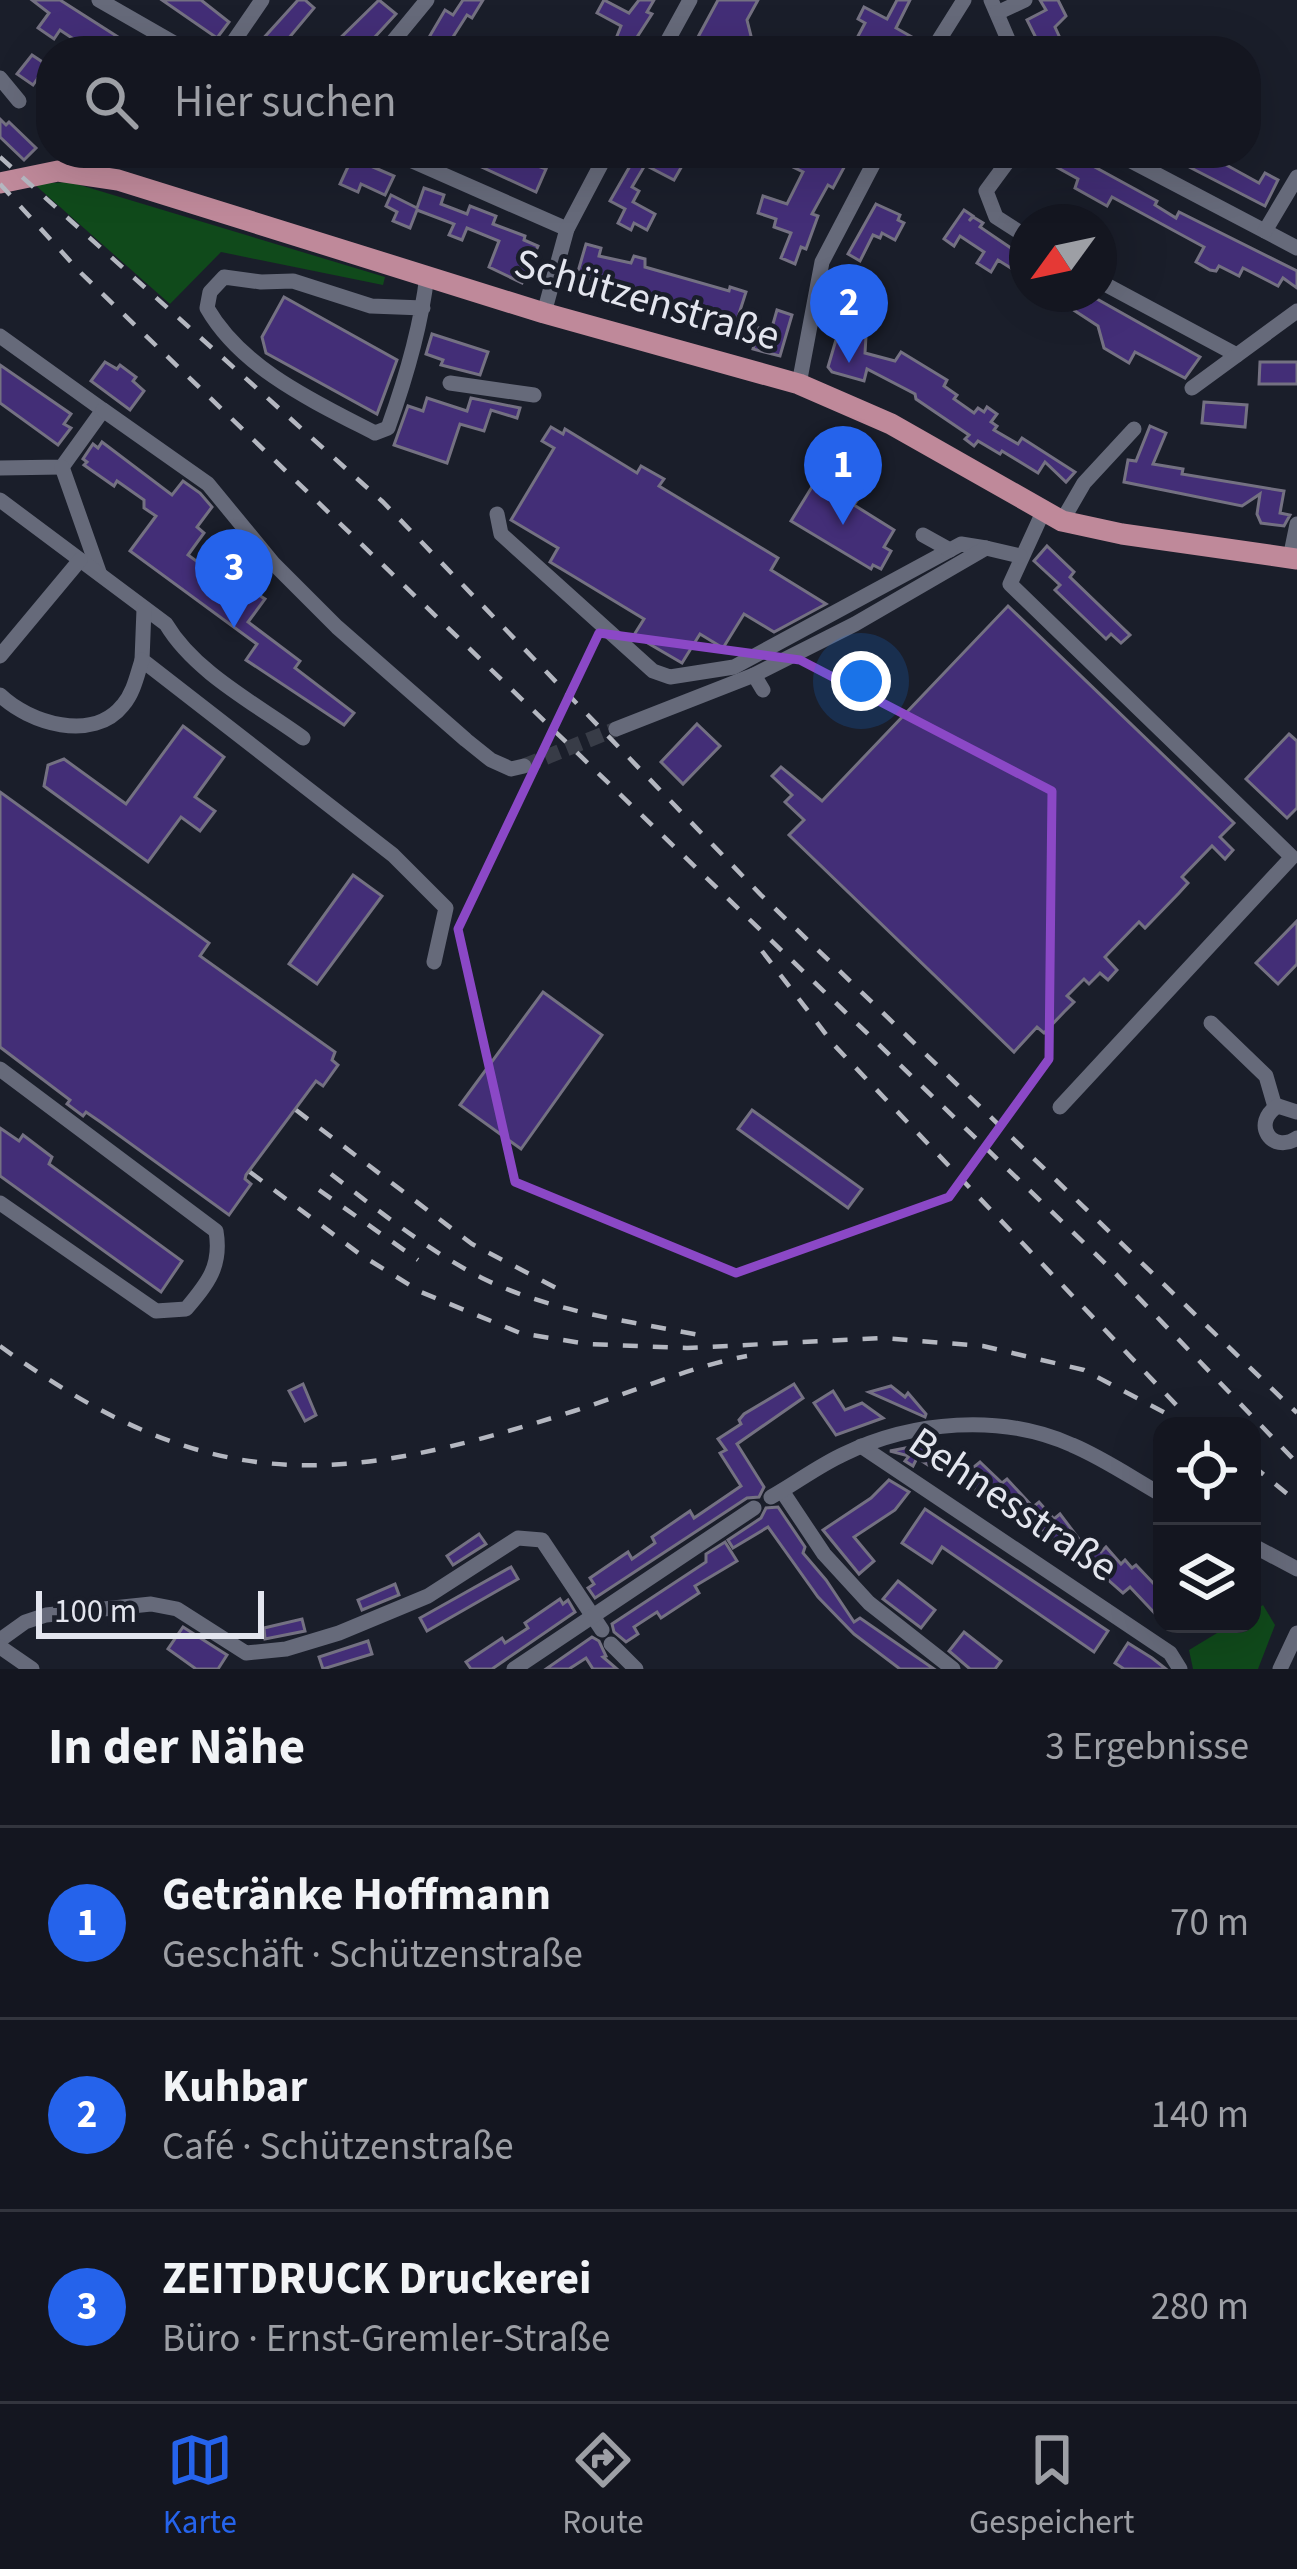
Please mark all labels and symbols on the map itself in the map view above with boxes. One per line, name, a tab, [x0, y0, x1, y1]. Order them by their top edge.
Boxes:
north arrow	[1009, 204, 1117, 312]
street label: Schützenstraße	[507, 233, 787, 367]
pin: 2	[810, 264, 888, 363]
pin: 1	[804, 426, 882, 525]
pin: 3	[195, 529, 273, 628]
your location	[831, 651, 891, 711]
street label: Behnesstraße	[897, 1413, 1129, 1597]
scale bar	[36, 1585, 264, 1638]

